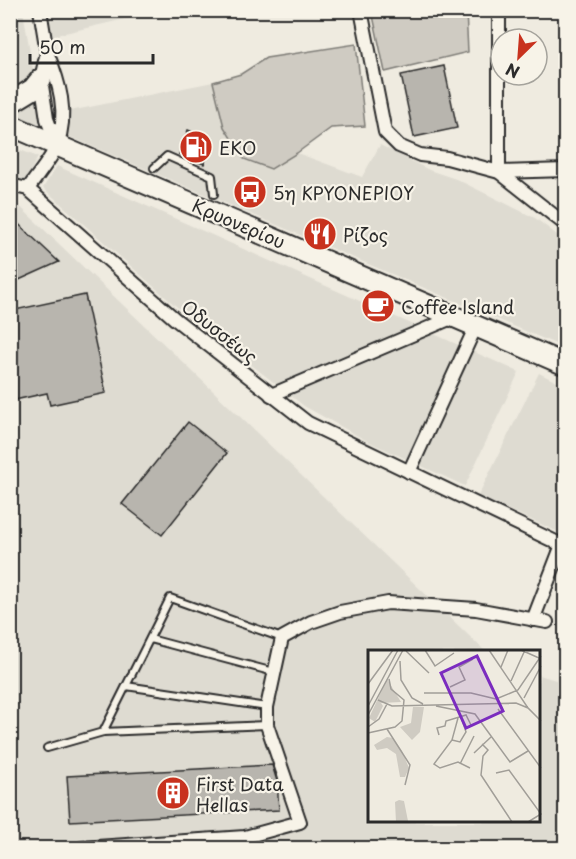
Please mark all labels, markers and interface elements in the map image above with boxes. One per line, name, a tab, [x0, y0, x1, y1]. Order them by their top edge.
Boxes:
scale bar	[30, 27, 153, 65]
north arrow	[489, 27, 549, 87]
text: 50 m	[39, 33, 86, 60]
text: N	[501, 58, 523, 85]
fuel station icon: EKO	[178, 129, 214, 165]
place label: EKO	[219, 134, 256, 161]
bus stop icon: 5η ΚΡΥΟΝΕΡΙΟΥ	[232, 174, 268, 210]
place label: 5η ΚΡΥΟΝΕΡΙΟΥ	[273, 179, 414, 206]
street label: Κρυονερίου	[188, 191, 290, 255]
restaurant icon: Ρίζος	[302, 216, 338, 252]
place label: Ρίζος	[343, 221, 388, 248]
cafe icon: Coffee Island	[360, 288, 396, 324]
street label: Οδυσσέως	[176, 293, 264, 369]
place label: Coffee Island	[401, 293, 514, 320]
inset map	[368, 650, 540, 823]
place label: First Data Hellas	[196, 770, 284, 818]
building icon: First Data Hellas	[155, 775, 191, 811]

